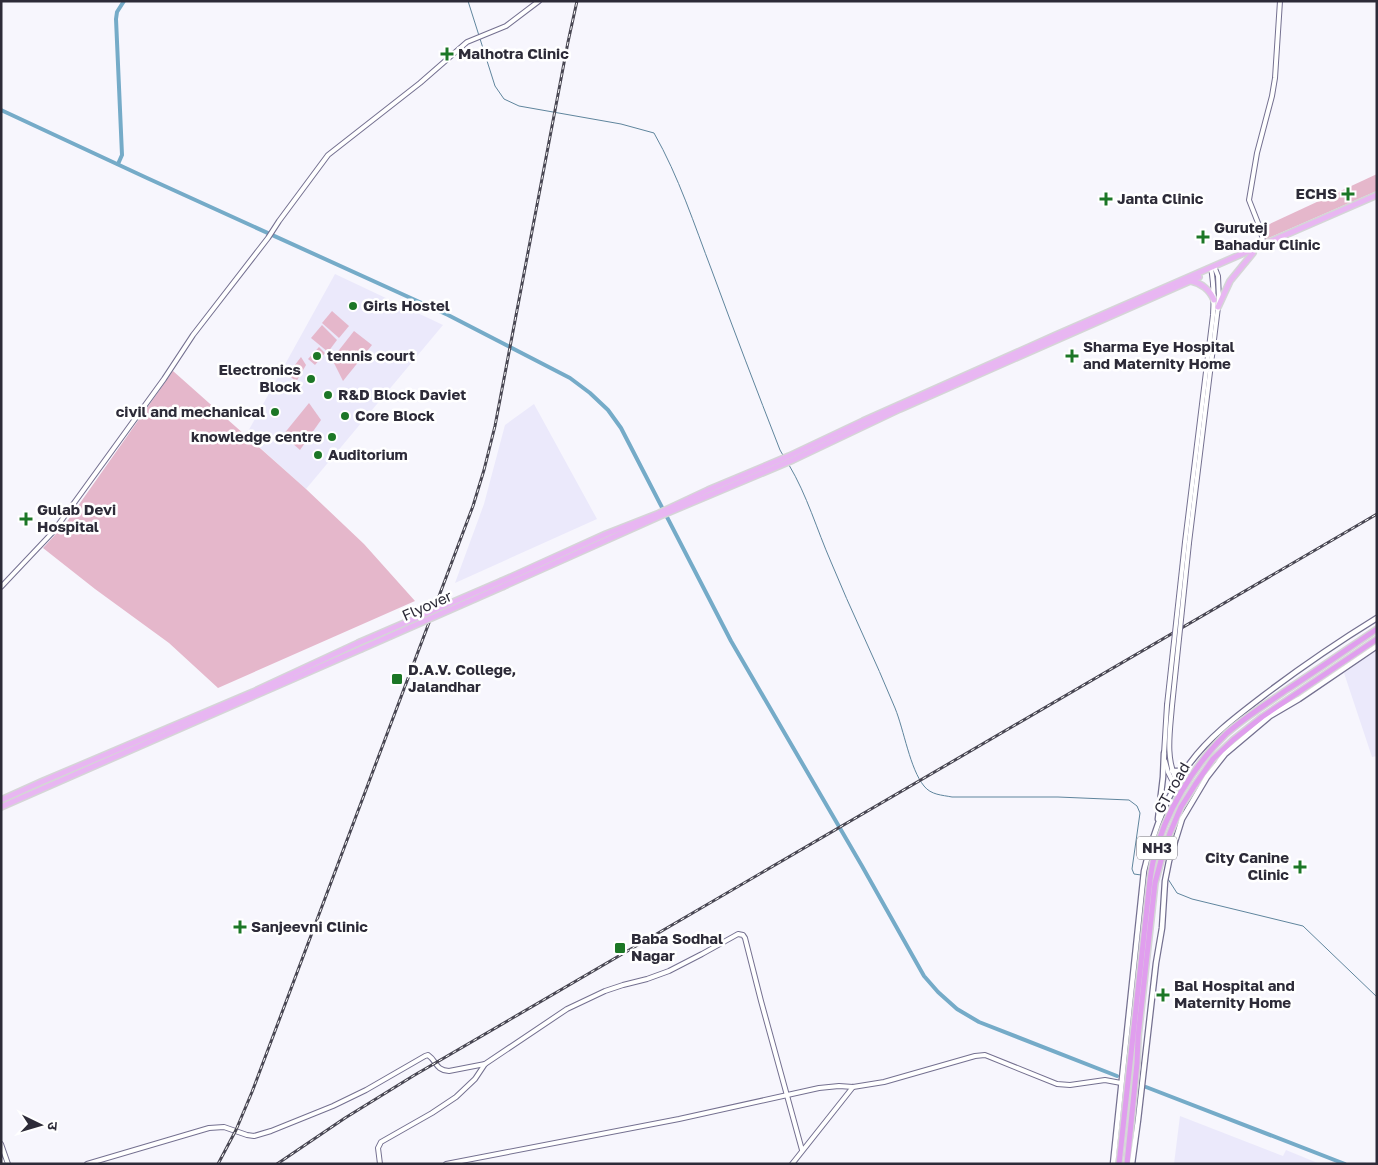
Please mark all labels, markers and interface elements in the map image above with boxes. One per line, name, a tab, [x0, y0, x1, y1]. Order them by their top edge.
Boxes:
place label: Malhotra Clinic	[458, 44, 569, 62]
marker: Malhotra Clinic	[440, 47, 454, 61]
place label: ECHS	[1296, 184, 1337, 202]
marker: ECHS	[1341, 187, 1355, 201]
place label: Janta Clinic	[1117, 189, 1204, 207]
marker: Janta Clinic	[1099, 192, 1113, 206]
place label: Gurutej Bahadur Clinic	[1214, 218, 1321, 253]
marker: Gurutej Bahadur Clinic	[1196, 230, 1210, 244]
place label: Girls Hostel	[363, 296, 450, 314]
marker: Girls Hostel	[347, 300, 359, 312]
place label: Sharma Eye Hospital and Maternity Home	[1083, 337, 1235, 372]
place label: tennis court	[327, 346, 415, 364]
marker: Sharma Eye Hospital and Maternity Home	[1065, 349, 1079, 363]
marker: tennis court	[311, 350, 323, 362]
place label: Electronics Block	[218, 360, 301, 395]
marker: Electronics Block	[305, 373, 317, 385]
place label: R&D Block Daviet	[338, 385, 466, 403]
marker: R&D Block Daviet	[322, 389, 334, 401]
place label: civil and mechanical	[116, 402, 265, 420]
marker: civil and mechanical	[269, 406, 281, 418]
place label: Core Block	[355, 406, 435, 424]
marker: Core Block	[339, 410, 351, 422]
place label: knowledge centre	[191, 427, 322, 445]
marker: knowledge centre	[326, 431, 338, 443]
place label: Auditorium	[328, 445, 408, 463]
marker: Auditorium	[312, 449, 324, 461]
place label: Gulab Devi Hospital	[37, 500, 116, 535]
marker: Gulab Devi Hospital	[19, 512, 33, 526]
street label: Flyover	[399, 586, 455, 624]
place label: D.A.V. College, Jalandhar	[408, 660, 516, 695]
marker: D.A.V. College, Jalandhar	[390, 672, 404, 686]
street label: GT road	[1149, 759, 1193, 816]
road number: NH3	[1137, 836, 1177, 860]
place label: City Canine Clinic	[1205, 848, 1289, 883]
marker: City Canine Clinic	[1293, 860, 1307, 874]
place label: Sanjeevni Clinic	[251, 917, 368, 935]
marker: Sanjeevni Clinic	[233, 920, 247, 934]
place label: Baba Sodhal Nagar	[631, 929, 723, 964]
marker: Baba Sodhal Nagar	[613, 941, 627, 955]
place label: Bal Hospital and Maternity Home	[1174, 976, 1295, 1011]
marker: Bal Hospital and Maternity Home	[1156, 988, 1170, 1002]
north arrow	[15, 1100, 65, 1150]
text: उ	[45, 1121, 62, 1132]

